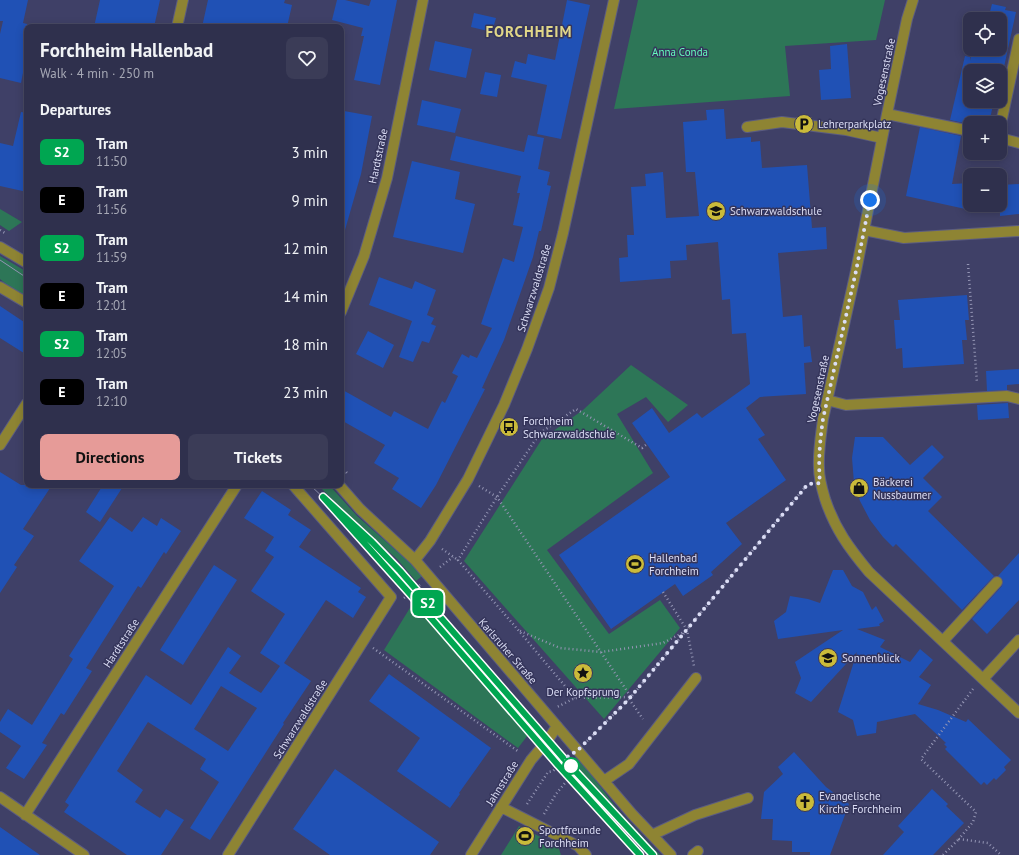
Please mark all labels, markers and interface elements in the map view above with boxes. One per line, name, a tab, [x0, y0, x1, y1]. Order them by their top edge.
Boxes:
map controls	[963, 12, 1007, 212]
button: locate	[963, 12, 1007, 56]
district label: FORCHHEIM	[485, 22, 573, 41]
street label: Vogesenstraße	[870, 36, 898, 108]
button: heart	[286, 37, 328, 79]
text: Forchheim Hallenbad	[40, 38, 213, 62]
park label: Anna Conda	[652, 45, 708, 59]
button: layers	[963, 64, 1007, 108]
text: Walk · 4 min · 250 m	[40, 65, 154, 82]
text: Departures	[40, 100, 111, 119]
parking icon: Lehrerparkplatz	[793, 113, 815, 135]
button: +	[963, 116, 1007, 160]
place label: Lehrerparkplatz	[818, 117, 891, 131]
street label: Hardtstraße	[365, 127, 391, 185]
text: Tram	[96, 134, 128, 153]
text: S2	[54, 143, 70, 161]
text: 3 min	[291, 143, 328, 162]
text: 11:50	[96, 153, 127, 170]
button: −	[963, 168, 1007, 212]
text: Tram	[96, 182, 128, 201]
your location	[860, 190, 880, 210]
text: E	[58, 191, 66, 209]
text: 9 min	[291, 191, 328, 210]
school or university icon: Schwarzwaldschule	[705, 200, 727, 222]
text: 11:56	[96, 201, 127, 218]
place label: Schwarzwaldschule	[730, 204, 822, 218]
text: Tram	[96, 230, 128, 249]
text: S2	[54, 239, 70, 257]
text: 12 min	[283, 239, 328, 258]
street label: Schwarzwaldstraße	[514, 242, 554, 334]
text: 11:59	[96, 249, 127, 266]
text: Tram	[96, 278, 128, 297]
text: E	[58, 287, 66, 305]
text: 14 min	[283, 287, 328, 306]
text: 12:01	[96, 297, 127, 314]
text: Tram	[96, 326, 128, 345]
text: S2	[54, 335, 70, 353]
text: 18 min	[283, 335, 328, 354]
text: 12:05	[96, 345, 127, 362]
street label: Vogesenstraße	[804, 353, 832, 425]
text: Tram	[96, 374, 128, 393]
text: E	[58, 383, 66, 401]
text: 23 min	[283, 383, 328, 402]
text: 12:10	[96, 393, 127, 410]
place label: Forchheim Schwarzwaldschule	[523, 414, 615, 441]
bus stop icon: Forchheim Schwarzwaldschule	[498, 416, 520, 438]
button: Directions	[40, 434, 180, 480]
button: Tickets	[188, 434, 328, 480]
place label: Bäckerei Nussbaumer	[873, 475, 931, 502]
shop icon: Bäckerei Nussbaumer	[848, 477, 870, 499]
place label: Hallenbad Forchheim	[649, 551, 699, 578]
sports icon: Hallenbad Forchheim	[624, 553, 646, 575]
line badge: S2	[410, 590, 446, 616]
text: S2	[420, 594, 436, 612]
street label: Hardtstraße	[100, 615, 142, 670]
street label: Karlsruher Straße	[476, 615, 541, 687]
school or university icon: Sonnenblick	[817, 647, 839, 669]
place label: Sonnenblick	[842, 651, 900, 665]
place icon: Der Kopfsprung	[572, 662, 594, 684]
street label: Schwarzwaldstraße	[270, 676, 330, 761]
place label: Der Kopfsprung	[546, 685, 620, 699]
unlabelled marker	[562, 757, 580, 775]
street label: Jahnstraße	[482, 758, 521, 809]
place label: Evangelische Kirche Forchheim	[819, 789, 902, 816]
church icon: Evangelische Kirche Forchheim	[794, 791, 816, 813]
place label: Sportfreunde Forchheim	[539, 823, 601, 850]
sports icon: Sportfreunde Forchheim	[514, 825, 536, 847]

